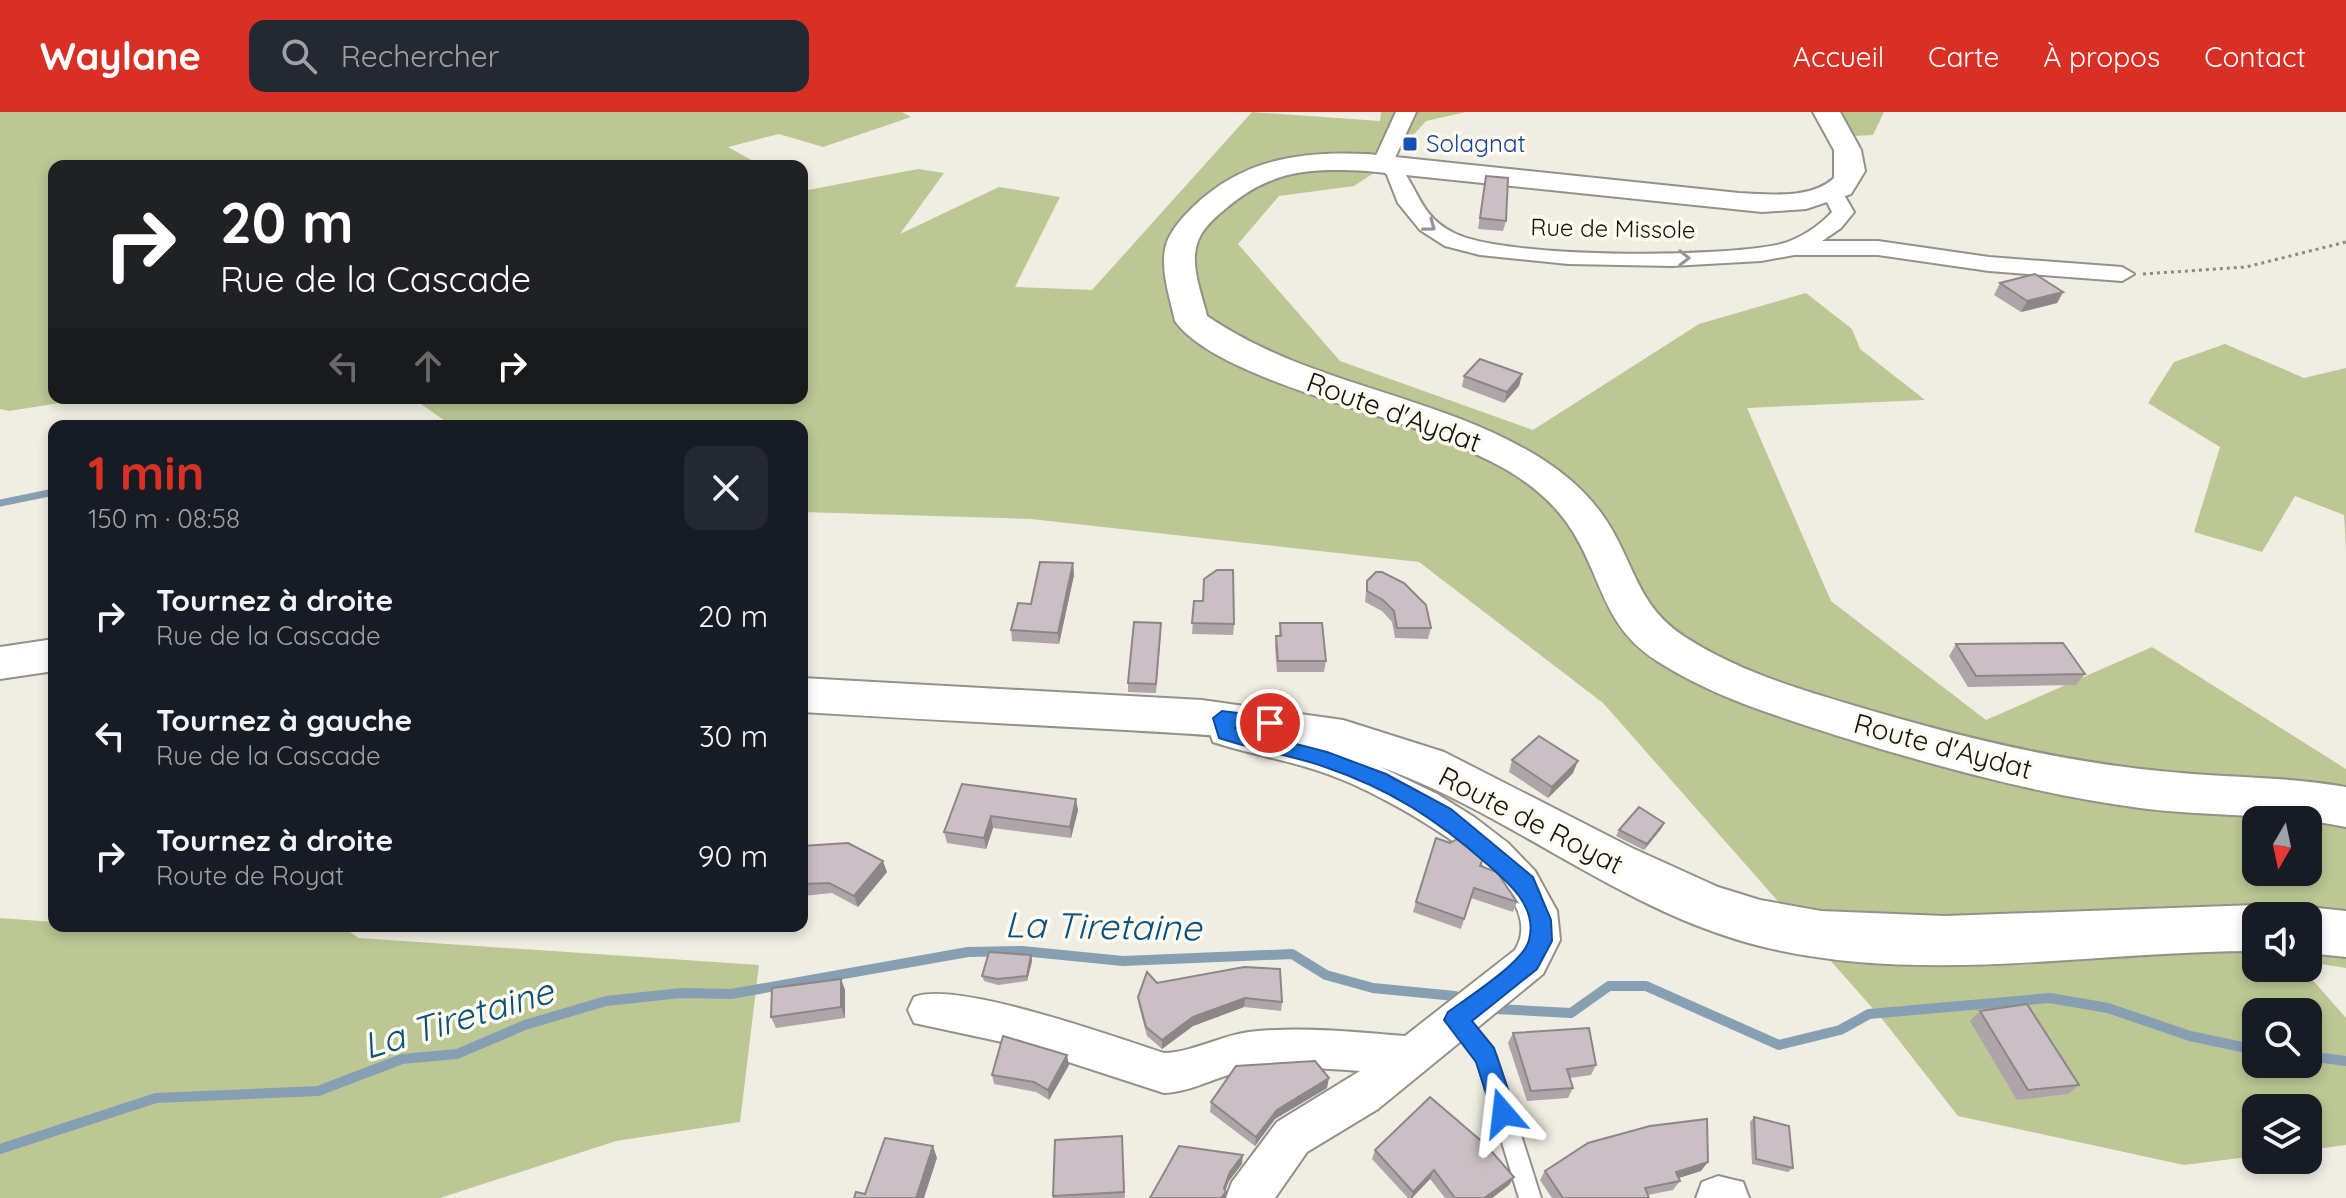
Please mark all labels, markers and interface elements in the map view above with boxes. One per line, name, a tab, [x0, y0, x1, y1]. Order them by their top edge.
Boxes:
search box	[249, 20, 809, 92]
text: Waylane	[40, 32, 201, 80]
icon: search	[277, 34, 321, 78]
text: Rechercher	[341, 37, 499, 75]
text: Accueil	[1793, 39, 1884, 74]
text: Carte	[1928, 39, 1999, 74]
text: À propos	[2043, 39, 2160, 74]
text: Contact	[2204, 39, 2306, 74]
place label: Solagnat	[1426, 128, 1526, 158]
marker: Solagnat	[1401, 135, 1419, 153]
text: 20 m	[220, 187, 354, 257]
icon: right	[88, 192, 192, 296]
street label: Rue de Missole	[1530, 212, 1696, 244]
one-way arrow	[1421, 217, 1436, 231]
one-way arrow	[1678, 249, 1691, 267]
text: Rue de la Cascade	[220, 256, 531, 301]
icon: left	[322, 344, 366, 388]
icon: ahead	[406, 344, 450, 388]
icon: right	[490, 344, 534, 388]
street label: Route d'Aydat	[1302, 364, 1486, 459]
text: 1 min	[88, 442, 204, 502]
button: close	[684, 446, 768, 530]
text: 150 m · 08:58	[88, 502, 240, 535]
text: Tournez à droite	[156, 581, 393, 619]
icon: right	[88, 594, 132, 638]
text: 20 m	[698, 597, 768, 635]
text: Rue de la Cascade	[156, 619, 381, 652]
pin	[1236, 689, 1304, 757]
text: Tournez à gauche	[156, 701, 412, 739]
icon: arrive	[1248, 701, 1292, 745]
street label: Route d'Aydat	[1850, 705, 2036, 786]
icon: left	[88, 714, 132, 758]
text: 30 m	[699, 717, 768, 755]
text: Rue de la Cascade	[156, 739, 381, 772]
street label: Route de Royat	[1433, 758, 1629, 881]
north arrow	[2242, 806, 2322, 886]
map controls	[2242, 806, 2322, 1174]
text: Tournez à droite	[156, 821, 393, 859]
icon: right	[88, 834, 132, 878]
text: 90 m	[698, 837, 768, 875]
text: Route de Royat	[156, 859, 344, 892]
water label: La Tiretaine	[1004, 901, 1203, 950]
button: sound	[2242, 902, 2322, 982]
water label: La Tiretaine	[357, 967, 560, 1068]
button: search	[2242, 998, 2322, 1078]
position arrow	[1461, 1071, 1545, 1155]
button: layers	[2242, 1094, 2322, 1174]

